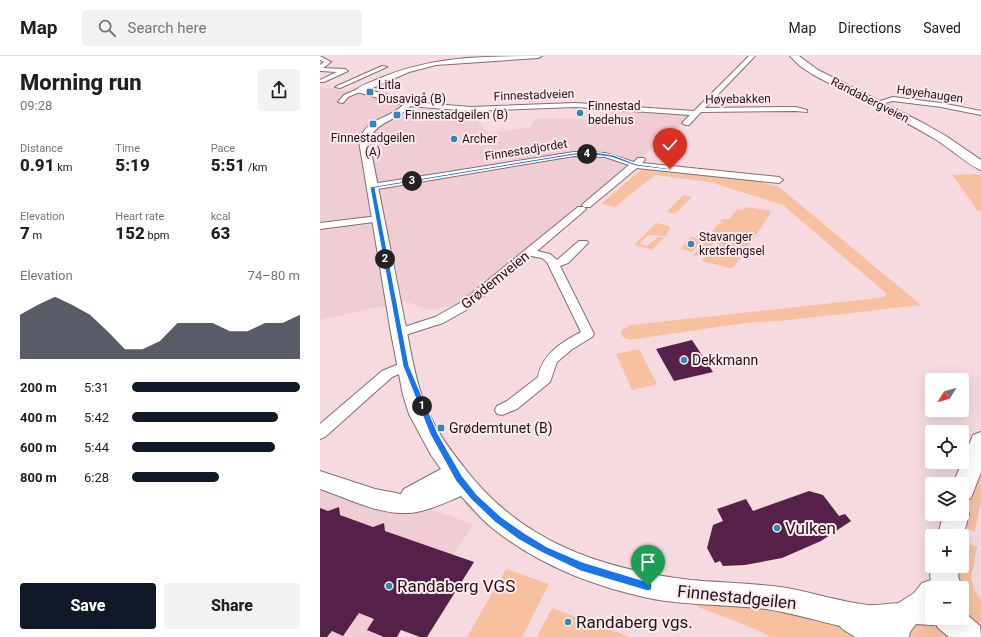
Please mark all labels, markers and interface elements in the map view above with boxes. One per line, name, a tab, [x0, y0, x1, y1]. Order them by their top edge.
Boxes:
search box	[82, 10, 362, 46]
text: Map	[20, 16, 58, 39]
icon: search	[96, 17, 118, 39]
text: Search here	[128, 19, 206, 37]
text: Map	[789, 20, 816, 36]
text: Directions	[838, 20, 901, 36]
text: Saved	[923, 20, 961, 36]
button: share	[258, 69, 300, 111]
text: Morning run	[20, 70, 142, 95]
street label: Randabergveien	[829, 74, 911, 126]
place label: Litla Dusavigå (B)	[378, 78, 446, 106]
street label: Høyehaugen	[896, 82, 964, 106]
marker: Litla Dusavigå (B)	[365, 87, 375, 97]
street label: Finnestadveien	[493, 87, 575, 103]
street label: Høyebakken	[705, 91, 771, 107]
text: 09:28	[20, 98, 52, 113]
place label: Finnestad bedehus	[588, 99, 641, 127]
place label: Finnestadgeilen (B)	[405, 108, 508, 122]
marker: Finnestad bedehus	[575, 108, 585, 118]
marker: Finnestadgeilen (B)	[392, 110, 402, 120]
marker: Finnestadgeilen (A)	[368, 119, 378, 129]
pin	[653, 128, 687, 169]
place label: Finnestadgeilen (A)	[331, 131, 415, 159]
place label: Archer	[462, 132, 497, 146]
marker: Archer	[449, 134, 459, 144]
icon: check	[659, 134, 681, 156]
street label: Finnestadjordet	[484, 137, 568, 163]
text: Distance	[20, 142, 63, 155]
text: Time	[115, 142, 140, 155]
text: Pace	[211, 142, 235, 155]
pin: 4	[577, 144, 597, 164]
text: 4	[584, 147, 590, 160]
text: 0.91	[20, 155, 54, 175]
text: 5:19	[115, 155, 150, 175]
text: 5:51	[211, 155, 245, 175]
text: km	[54, 161, 72, 174]
text: /km	[245, 161, 268, 174]
pin: 3	[402, 171, 422, 191]
text: 3	[409, 174, 415, 187]
text: Elevation	[20, 210, 65, 223]
text: Heart rate	[115, 210, 164, 223]
text: kcal	[211, 210, 231, 223]
text: 7	[20, 223, 30, 243]
text: 152	[115, 223, 145, 243]
text: 63	[211, 223, 230, 243]
text: m	[30, 229, 42, 242]
text: bpm	[145, 229, 169, 242]
place label: Stavanger kretsfengsel	[699, 230, 765, 258]
marker: Stavanger kretsfengsel	[686, 239, 696, 249]
street label: Grødemveien	[458, 248, 532, 312]
pin: 2	[375, 249, 395, 269]
text: 2	[382, 252, 388, 265]
text: Elevation	[20, 268, 73, 283]
text: 74–80 m	[248, 268, 300, 283]
place label: Dekkmann	[692, 352, 758, 368]
marker: Dekkmann	[679, 355, 689, 365]
north arrow	[925, 373, 969, 417]
map controls	[925, 373, 969, 625]
text: 200 m	[20, 380, 57, 395]
text: 5:31	[84, 380, 109, 395]
pin: 1	[412, 396, 432, 416]
text: 1	[419, 399, 425, 412]
text: 400 m	[20, 410, 57, 425]
text: 5:42	[84, 410, 109, 425]
place label: Grødemtunet (B)	[449, 420, 553, 437]
marker: Grødemtunet (B)	[436, 423, 446, 433]
button: locate	[925, 425, 969, 469]
text: 600 m	[20, 440, 57, 455]
text: 5:44	[84, 440, 109, 455]
text: 800 m	[20, 470, 57, 485]
text: 6:28	[84, 470, 109, 485]
button: layers	[925, 477, 969, 521]
place label: Vulken	[785, 518, 836, 538]
marker: Vulken	[772, 523, 782, 533]
button: +	[925, 529, 969, 573]
pin	[631, 545, 665, 586]
icon: arrive	[637, 551, 659, 573]
place label: Randaberg VGS	[397, 576, 515, 596]
marker: Randaberg VGS	[384, 581, 394, 591]
street label: Finnestadgeilen	[676, 581, 798, 613]
button: −	[925, 581, 969, 625]
button: Save	[20, 583, 156, 629]
button: Share	[164, 583, 300, 629]
place label: Randaberg vgs.	[576, 612, 693, 632]
marker: Randaberg vgs.	[563, 617, 573, 627]

